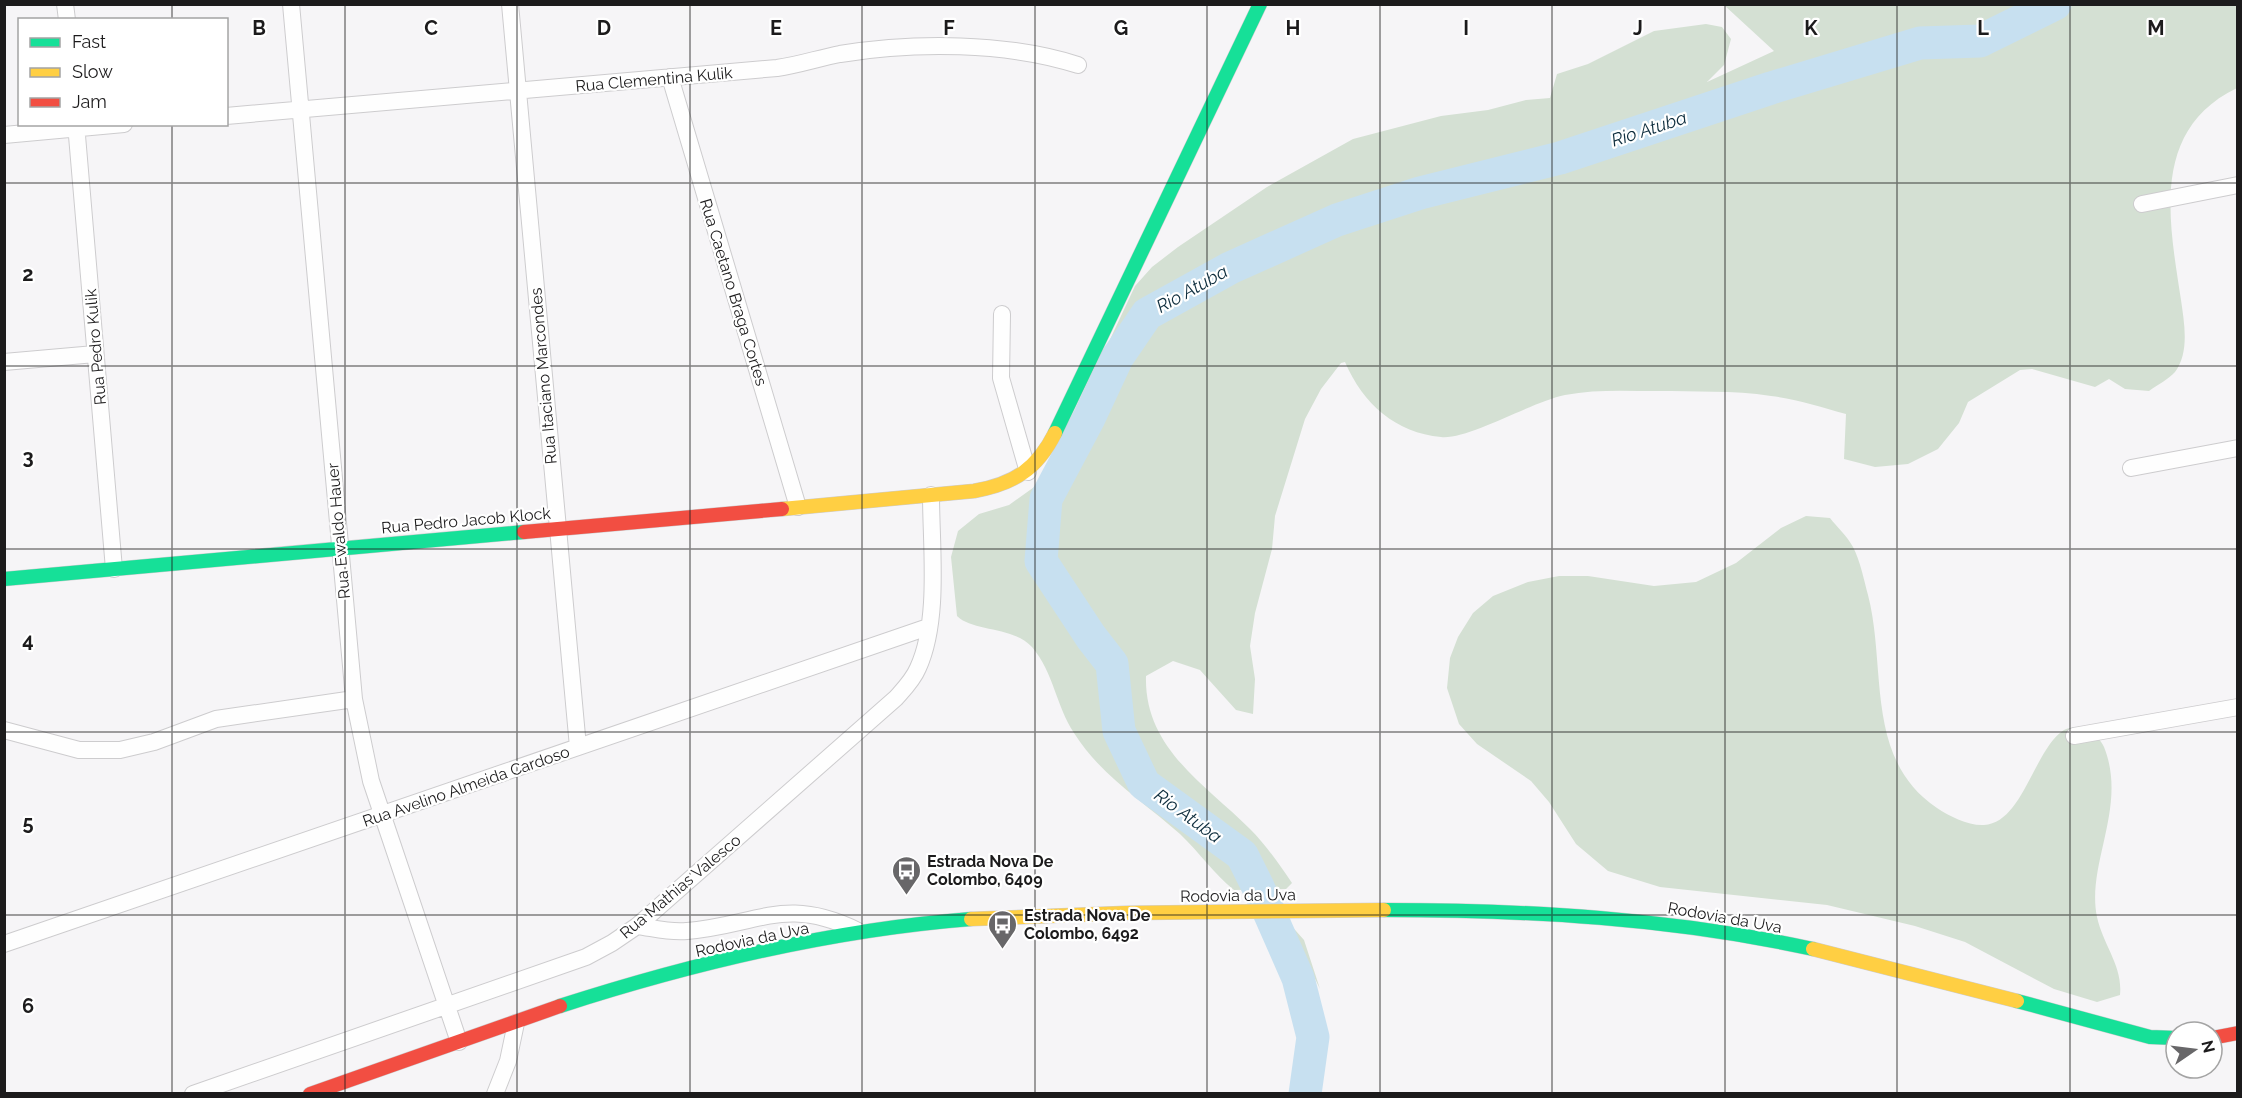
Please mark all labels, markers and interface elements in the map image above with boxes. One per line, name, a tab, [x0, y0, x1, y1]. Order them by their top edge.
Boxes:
text: B	[252, 16, 266, 40]
text: C	[424, 16, 438, 40]
text: D	[597, 16, 611, 40]
text: E	[770, 16, 782, 40]
text: F	[943, 16, 955, 40]
text: G	[1114, 16, 1128, 40]
text: H	[1286, 16, 1300, 40]
text: I	[1463, 16, 1469, 40]
text: J	[1633, 16, 1643, 40]
text: K	[1804, 16, 1818, 40]
text: L	[1977, 16, 1989, 40]
text: M	[2147, 16, 2165, 40]
legend	[18, 18, 228, 126]
text: Fast	[72, 31, 106, 52]
text: Slow	[72, 61, 113, 82]
street label: Rua Clementina Kulik	[575, 63, 734, 96]
text: Jam	[72, 91, 107, 112]
water label: Rio Atuba	[1608, 106, 1689, 151]
street label: Rua Caetano Braga Cortes	[696, 196, 771, 388]
water label: Rio Atuba	[1153, 260, 1231, 317]
text: 2	[22, 262, 34, 286]
street label: Rua Itaciano Marcondes	[526, 287, 561, 465]
street label: Rua Pedro Kulik	[81, 288, 110, 406]
text: 3	[22, 445, 34, 469]
street label: Rua Ewaldo Hauer	[323, 462, 354, 600]
street label: Rua Pedro Jacob Klock	[380, 504, 552, 537]
text: 4	[22, 628, 34, 652]
street label: Rua Avelino Almeida Cardoso	[360, 742, 572, 831]
water label: Rio Atuba	[1151, 784, 1226, 847]
text: 5	[22, 811, 34, 835]
street label: Rua Mathias Valesco	[616, 830, 745, 942]
place label: Estrada Nova De Colombo, 6409	[927, 852, 1054, 889]
bus stop icon: Estrada Nova De Colombo, 6409	[890, 854, 922, 896]
street label: Rodovia da Uva	[1180, 885, 1296, 906]
street label: Rodovia da Uva	[1666, 898, 1783, 937]
place label: Estrada Nova De Colombo, 6492	[1024, 906, 1151, 943]
bus stop icon: Estrada Nova De Colombo, 6492	[987, 908, 1019, 950]
street label: Rodovia da Uva	[694, 918, 811, 961]
text: 6	[22, 994, 34, 1018]
north arrow	[2164, 1020, 2224, 1080]
text: N	[2197, 1038, 2219, 1055]

